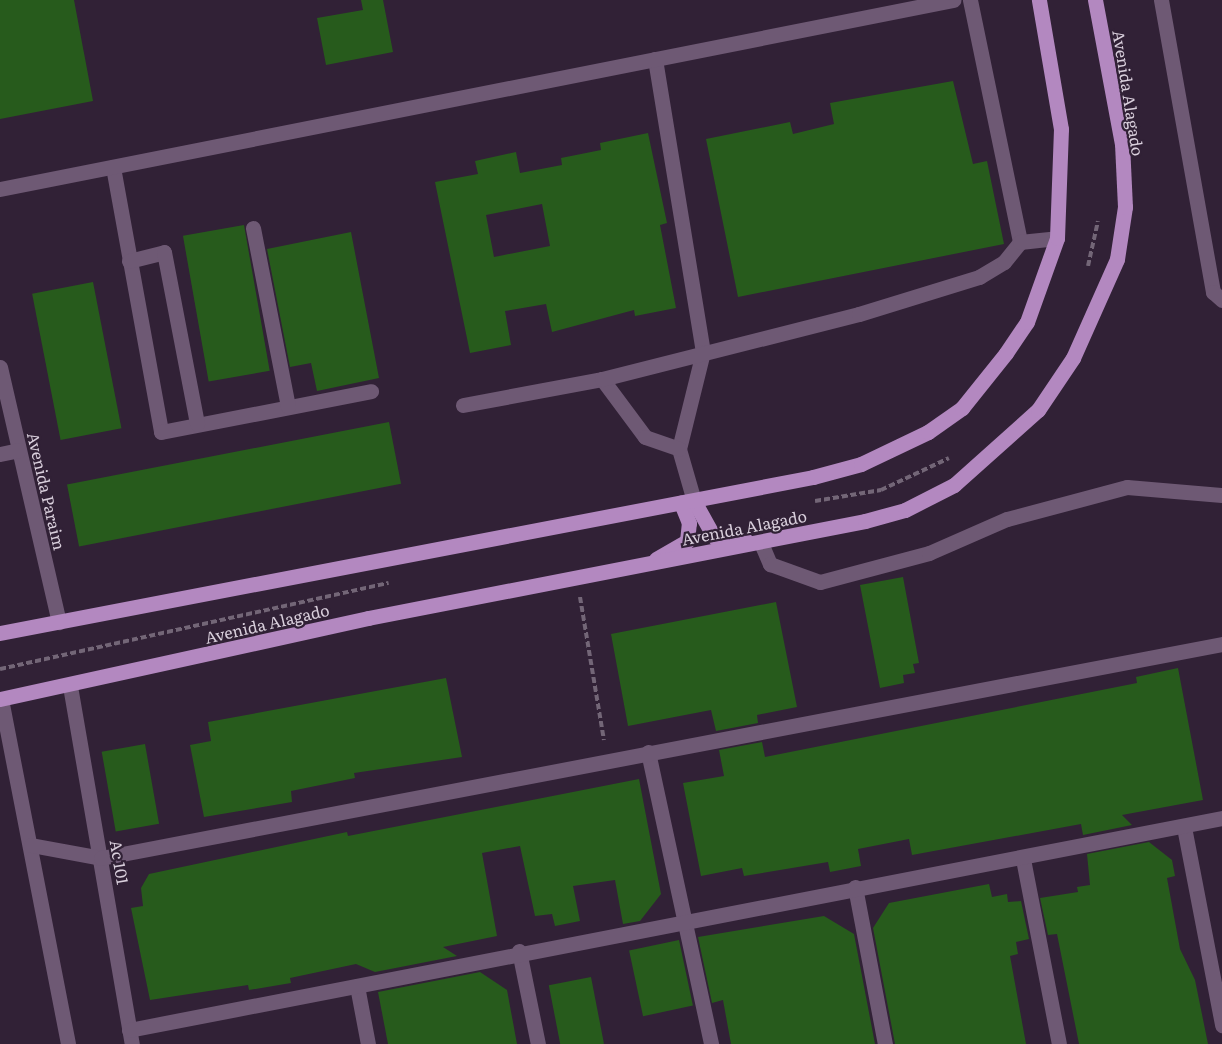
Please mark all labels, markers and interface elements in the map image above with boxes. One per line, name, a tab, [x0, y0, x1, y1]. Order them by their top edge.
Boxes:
street label: Avenida Alagado	[1110, 29, 1148, 157]
street label: Avenida Paraim	[24, 430, 70, 552]
street label: Avenida Alagado	[680, 505, 808, 549]
street label: Avenida Alagado	[203, 599, 331, 647]
street label: Ac 101	[107, 838, 133, 886]

